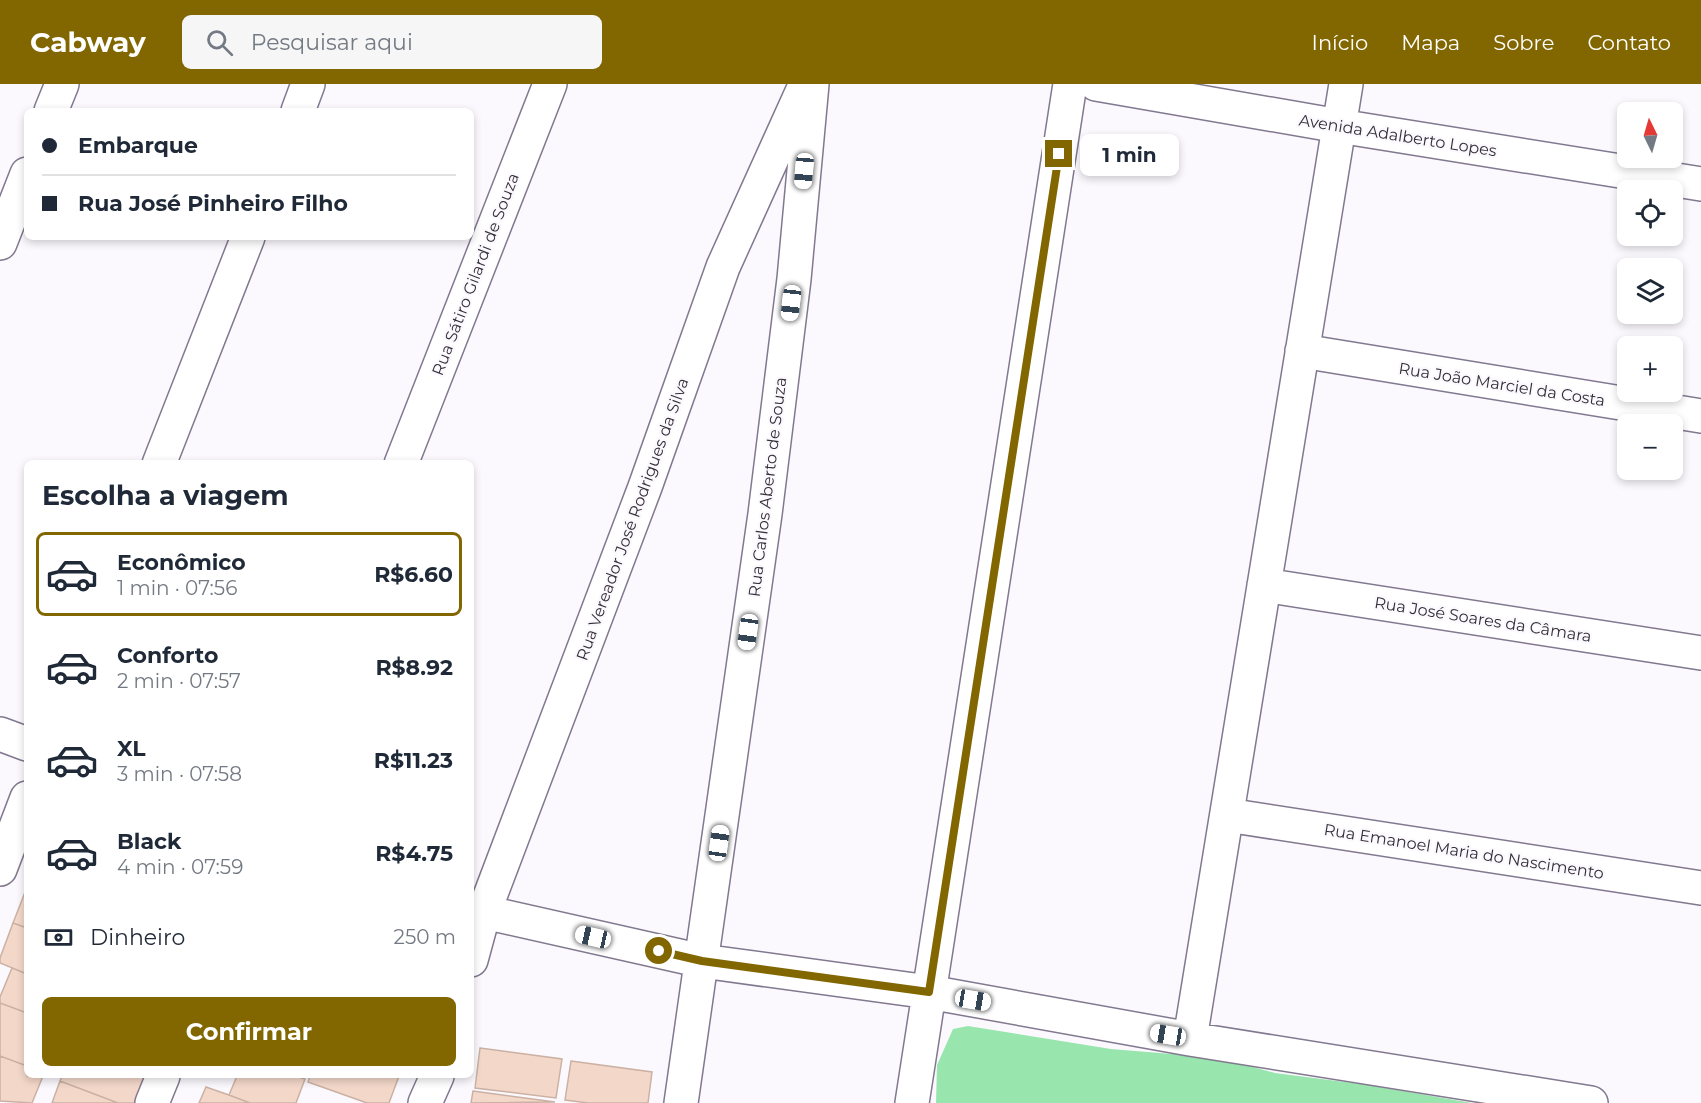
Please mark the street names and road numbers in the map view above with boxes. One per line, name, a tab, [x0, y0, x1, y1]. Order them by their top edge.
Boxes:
street label: Avenida Adalberto Lopes	[1298, 110, 1498, 161]
street label: Rua Sátiro Gilardi de Souza	[428, 170, 523, 378]
street label: Rua João Marciel da Costa	[1397, 359, 1607, 410]
street label: Rua Vereador José Rodrigues da Silva	[572, 375, 693, 663]
street label: Rua Carlos Aberto de Souza	[745, 376, 790, 598]
street label: Rua José Soares da Câmara	[1373, 593, 1593, 646]
street label: Rua Emanoel Maria do Nascimento	[1323, 820, 1605, 883]

